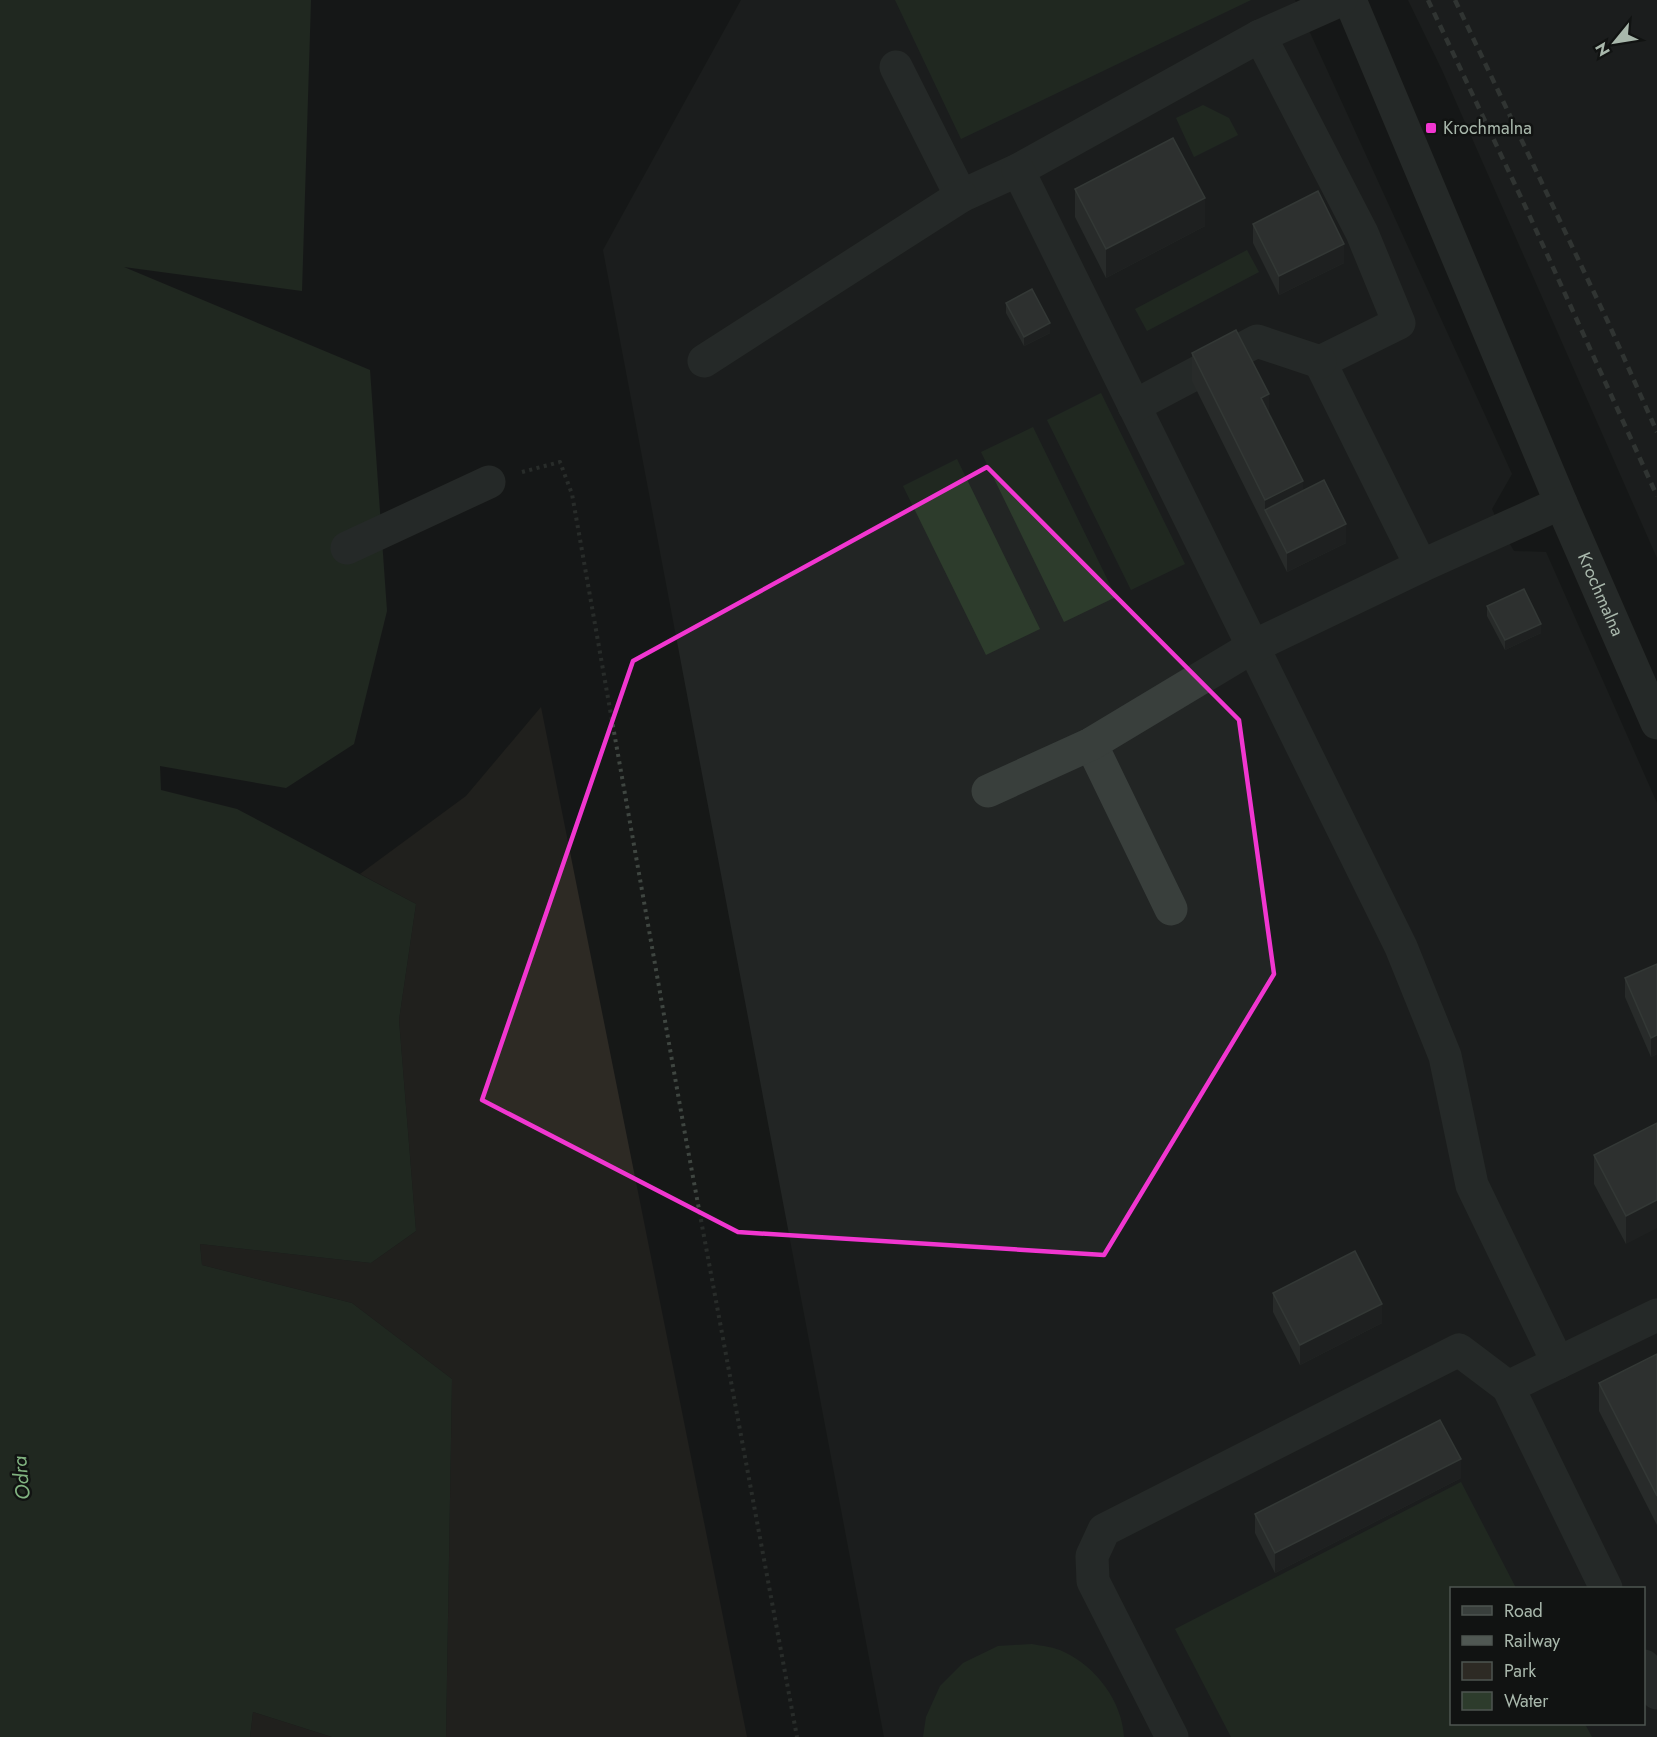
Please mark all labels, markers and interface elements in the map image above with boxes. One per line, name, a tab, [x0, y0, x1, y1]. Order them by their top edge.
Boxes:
north arrow	[1585, 12, 1645, 72]
text: N	[1589, 38, 1616, 61]
place label: Krochmalna	[1443, 115, 1532, 141]
marker: Krochmalna	[1424, 121, 1438, 135]
street label: Krochmalna	[1571, 548, 1631, 640]
water label: Odra	[5, 1455, 38, 1501]
legend	[1450, 1587, 1645, 1725]
text: Road	[1504, 1598, 1543, 1624]
text: Railway	[1504, 1628, 1560, 1654]
text: Park	[1504, 1658, 1536, 1684]
text: Water	[1504, 1688, 1549, 1714]

